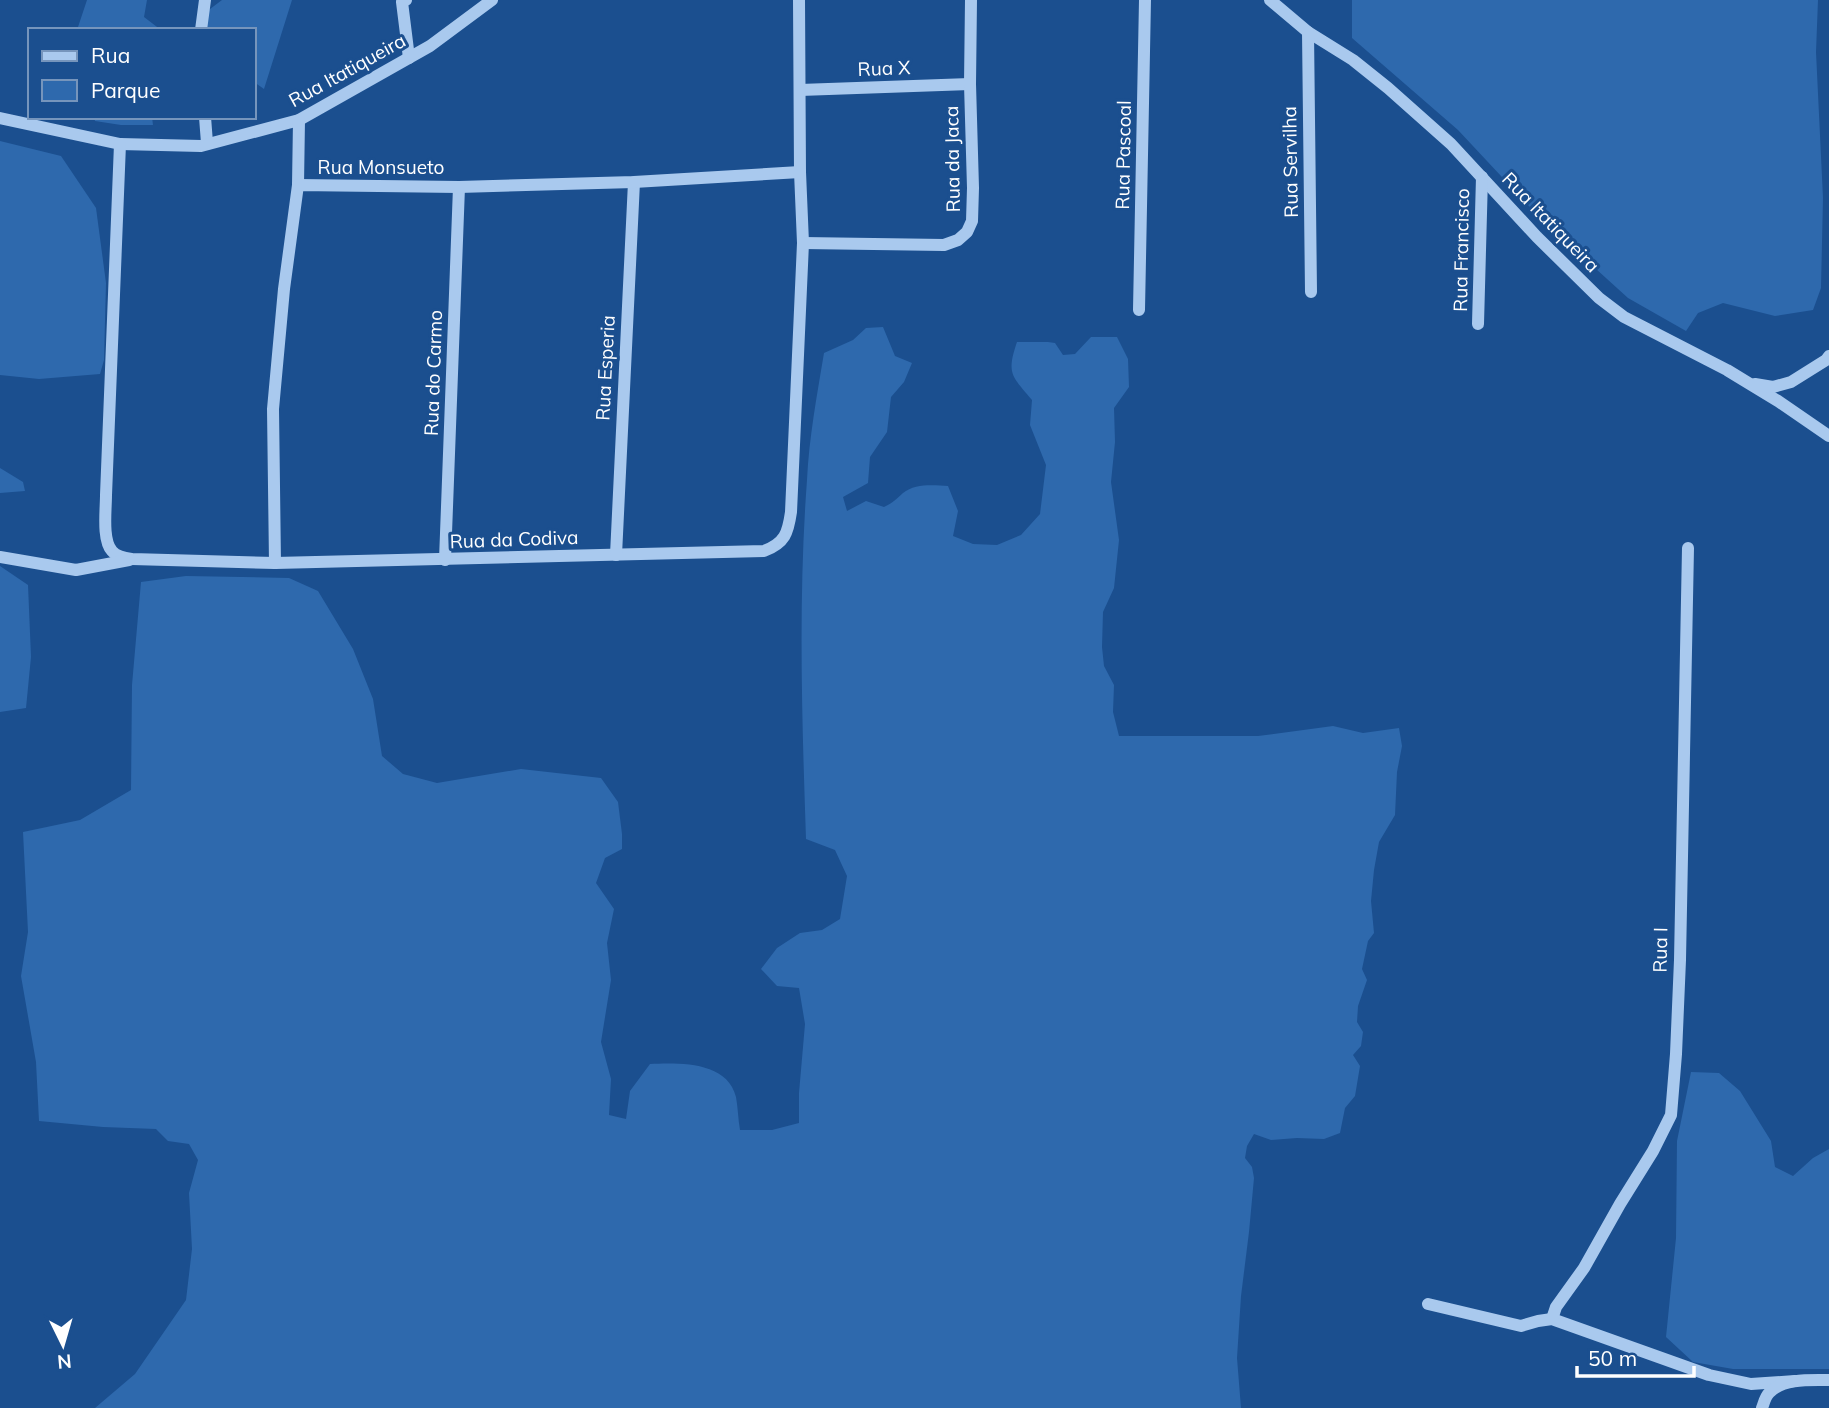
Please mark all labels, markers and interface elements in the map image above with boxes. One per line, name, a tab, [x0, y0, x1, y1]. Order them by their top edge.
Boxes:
legend	[28, 28, 256, 119]
street label: Rua Itatiqueira	[284, 28, 410, 112]
text: Rua	[91, 42, 130, 68]
street label: Rua X	[857, 55, 911, 81]
text: Parque	[91, 77, 160, 103]
street label: Rua Pascoal	[1110, 100, 1136, 210]
street label: Rua da Jaca	[939, 105, 965, 213]
street label: Rua Servilha	[1277, 106, 1303, 218]
street label: Rua Monsueto	[318, 155, 444, 179]
street label: Rua Itatiqueira	[1497, 167, 1605, 277]
street label: Rua Francisco	[1448, 188, 1474, 312]
street label: Rua do Carmo	[419, 310, 447, 436]
street label: Rua Esperia	[590, 315, 620, 421]
street label: Rua da Codiva	[449, 525, 579, 553]
street label: Rua I	[1648, 927, 1672, 973]
north arrow	[28, 1310, 98, 1380]
scale bar	[1577, 1334, 1694, 1378]
text: 50 m	[1588, 1345, 1637, 1371]
text: N	[56, 1349, 73, 1375]

